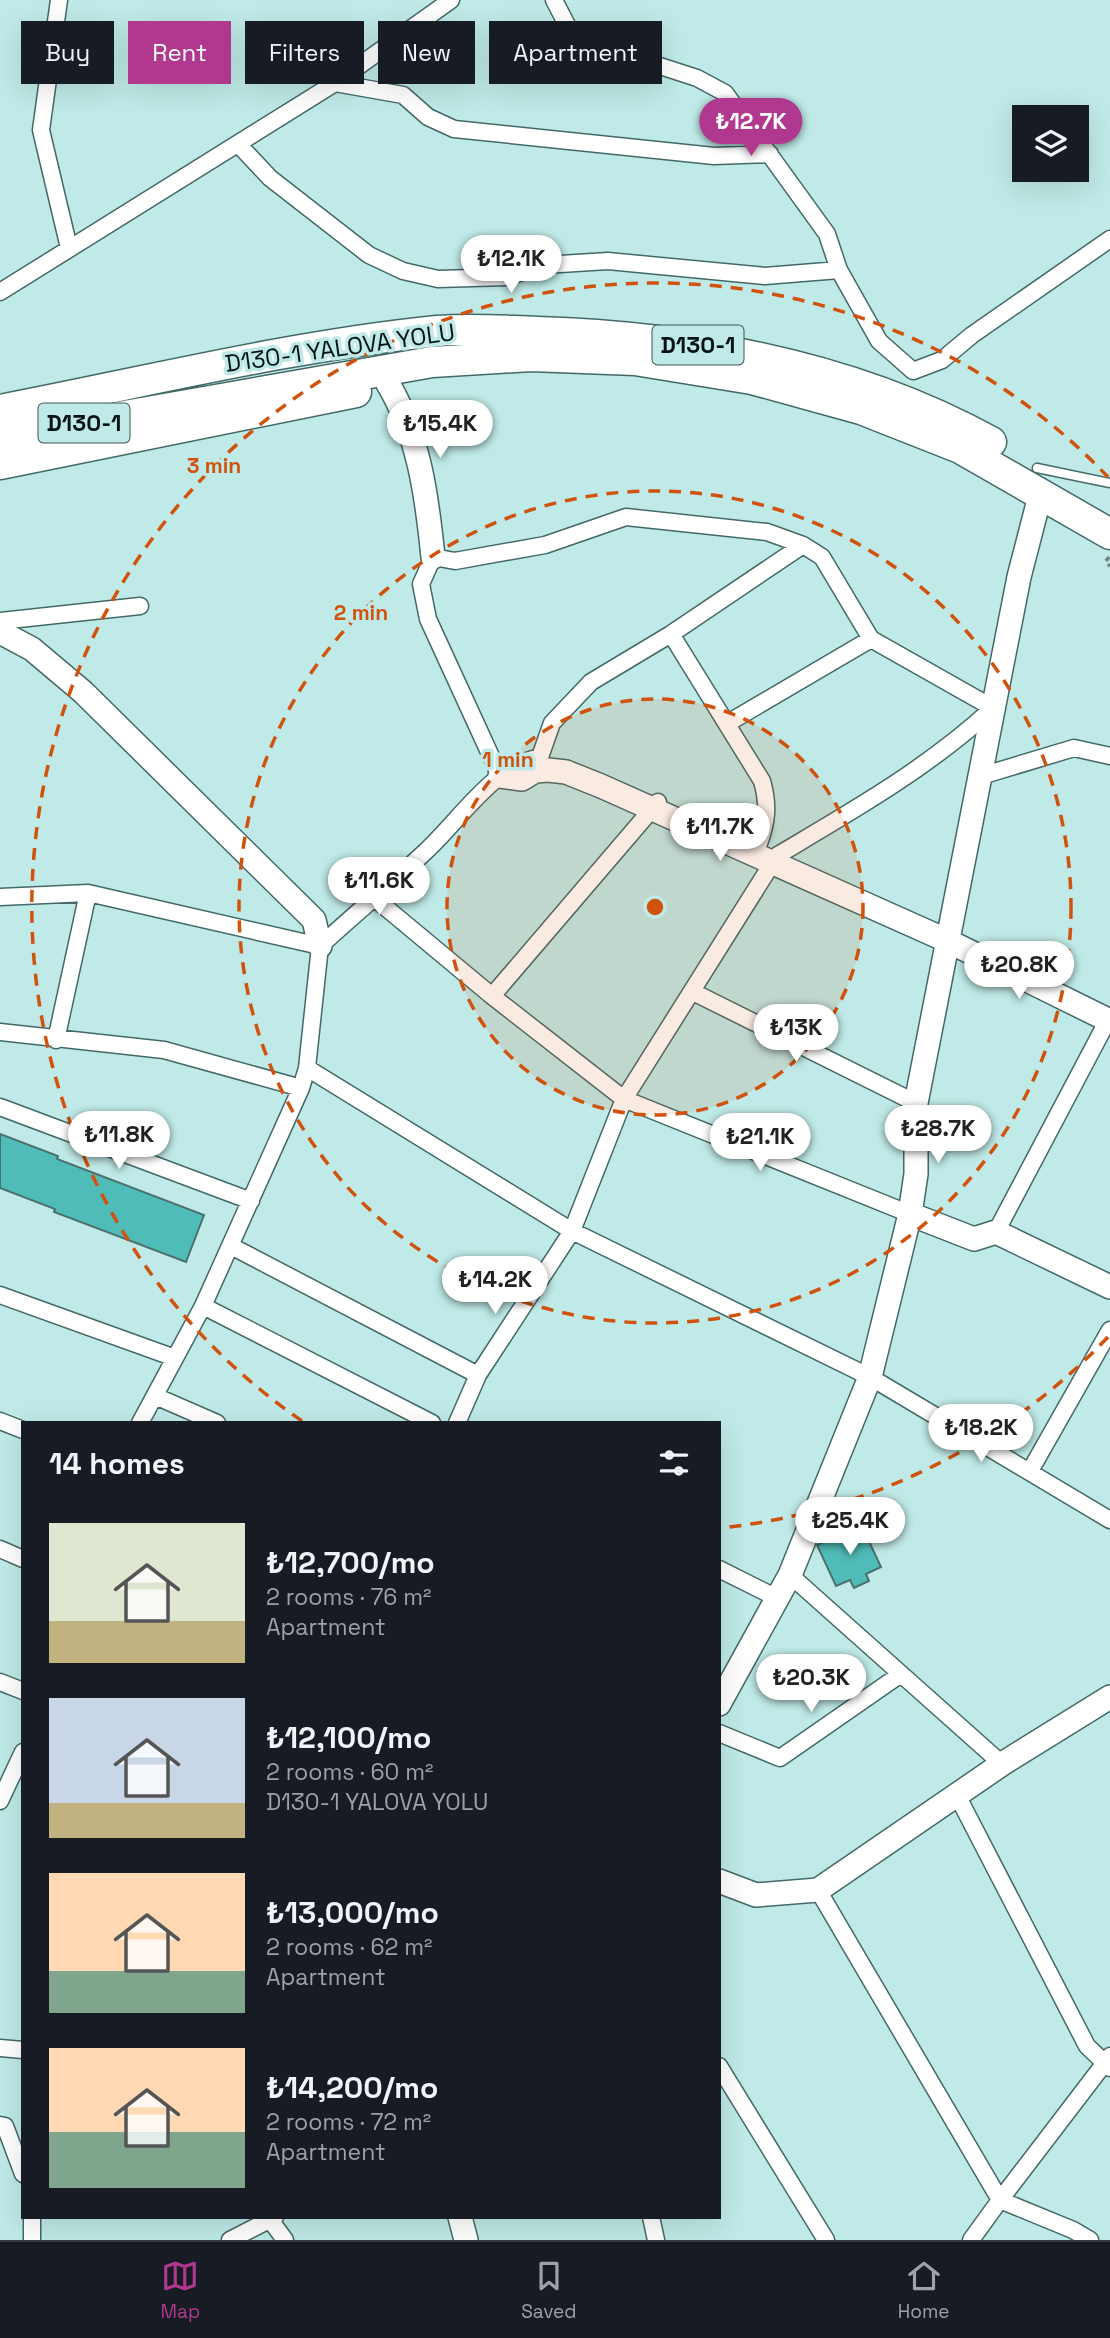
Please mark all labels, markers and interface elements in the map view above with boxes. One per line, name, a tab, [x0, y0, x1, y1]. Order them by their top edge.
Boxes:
chip: Buy	[21, 21, 114, 84]
chip: Rent	[128, 21, 231, 84]
chip: Filters	[245, 21, 364, 84]
chip: New	[378, 21, 475, 84]
chip: Apartment	[489, 21, 662, 84]
pin: ₺12.7K	[694, 99, 808, 158]
map controls	[1012, 105, 1089, 182]
button: layers	[1012, 105, 1089, 182]
text: ₺12.7K	[715, 106, 787, 136]
pin: ₺12.1K	[454, 236, 568, 295]
text: ₺12.1K	[477, 243, 545, 273]
street label: D130-1 YALOVA YOLU	[223, 316, 457, 379]
road number: D130-1	[652, 326, 744, 364]
pin: ₺15.4K	[383, 400, 497, 460]
road number: D130-1	[38, 404, 130, 442]
text: ₺15.4K	[403, 408, 477, 438]
text: 3 min	[187, 452, 241, 479]
text: 2 min	[334, 599, 388, 626]
text: 1 min	[482, 746, 534, 773]
pin: ₺11.7K	[663, 804, 777, 863]
text: ₺11.7K	[686, 811, 754, 841]
pin: ₺11.6K	[322, 858, 436, 917]
text: ₺11.6K	[344, 865, 414, 895]
centre of rings	[643, 895, 667, 919]
pin: ₺20.8K	[962, 942, 1076, 1001]
text: ₺20.8K	[980, 949, 1058, 979]
pin: ₺13K	[755, 1004, 837, 1064]
text: ₺13K	[770, 1012, 823, 1042]
pin: ₺28.7K	[881, 1106, 995, 1165]
pin: ₺11.8K	[62, 1112, 176, 1171]
text: ₺28.7K	[901, 1113, 975, 1143]
pin: ₺21.1K	[703, 1114, 817, 1173]
text: ₺11.8K	[84, 1119, 154, 1149]
text: ₺21.1K	[726, 1121, 794, 1151]
pin: ₺14.2K	[438, 1256, 552, 1316]
text: ₺14.2K	[458, 1264, 532, 1294]
pin: ₺18.2K	[924, 1404, 1038, 1464]
text: ₺18.2K	[944, 1412, 1018, 1442]
text: 14 homes	[49, 1444, 185, 1483]
icon: filters	[655, 1444, 693, 1482]
pin: ₺25.4K	[793, 1498, 907, 1557]
text: ₺25.4K	[811, 1505, 889, 1535]
text: ₺12,700/mo	[266, 1543, 435, 1582]
icon: home	[105, 1551, 189, 1635]
text: 2 rooms · 76 m²	[266, 1582, 431, 1612]
text: Apartment	[266, 1612, 386, 1642]
pin: ₺20.3K	[754, 1654, 868, 1714]
text: ₺20.3K	[772, 1662, 850, 1692]
text: ₺12,100/mo	[266, 1718, 431, 1757]
icon: home	[105, 1726, 189, 1810]
text: 2 rooms · 60 m²	[266, 1757, 433, 1787]
text: D130-1 YALOVA YOLU	[266, 1787, 488, 1817]
text: ₺13,000/mo	[266, 1893, 439, 1932]
icon: home	[105, 1901, 189, 1985]
text: 2 rooms · 62 m²	[266, 1932, 432, 1962]
text: Apartment	[266, 1962, 386, 1992]
text: ₺14,200/mo	[266, 2068, 438, 2107]
icon: home	[105, 2076, 189, 2160]
text: 2 rooms · 72 m²	[266, 2107, 431, 2137]
text: Apartment	[266, 2137, 386, 2167]
tab: Map	[161, 2257, 200, 2324]
tab: Saved	[521, 2257, 577, 2324]
tab: Home	[898, 2257, 949, 2324]

